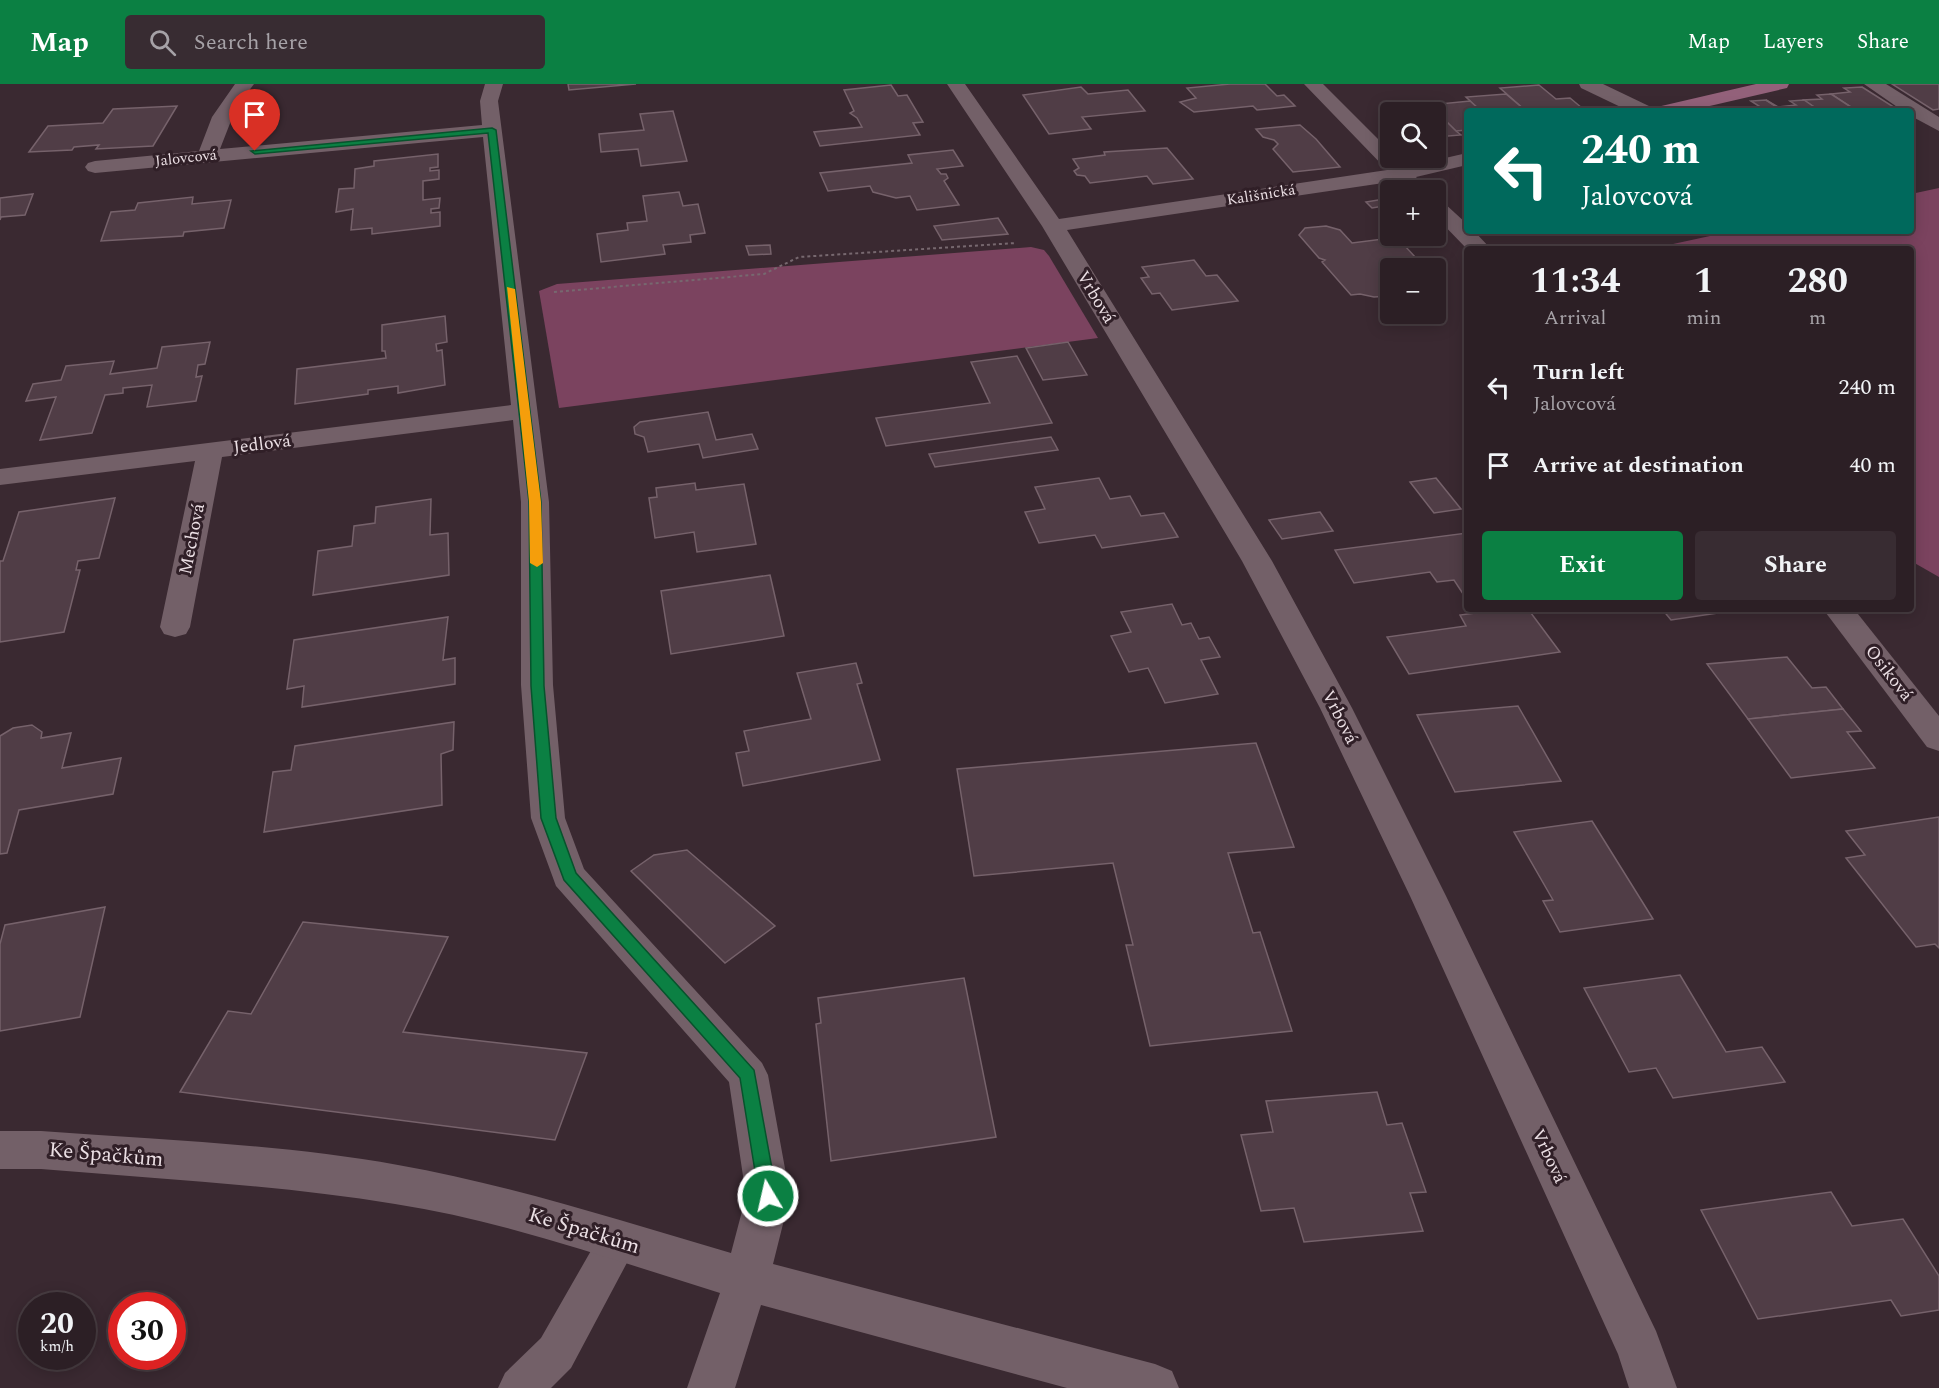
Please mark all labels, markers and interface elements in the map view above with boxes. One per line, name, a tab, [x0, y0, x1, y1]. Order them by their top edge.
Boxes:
search box	[125, 15, 545, 69]
text: Map	[30, 21, 89, 64]
icon: search	[146, 26, 179, 59]
text: Search here	[194, 26, 308, 59]
text: Map	[1688, 26, 1730, 58]
text: Layers	[1763, 26, 1824, 58]
text: Share	[1857, 26, 1909, 58]
pin	[229, 89, 280, 151]
icon: arrive	[238, 98, 271, 131]
map controls	[1380, 102, 1446, 324]
button: search	[1380, 102, 1446, 168]
text: 240 m	[1581, 119, 1700, 182]
icon: left	[1482, 132, 1560, 210]
street label: Jalovcová	[154, 143, 219, 173]
text: Jalovcová	[1581, 176, 1693, 218]
street label: Kališnická	[1225, 178, 1298, 212]
button: +	[1380, 180, 1446, 246]
text: 11:34	[1530, 254, 1620, 309]
text: 1	[1694, 254, 1714, 309]
text: 280	[1787, 254, 1848, 309]
button: −	[1380, 258, 1446, 324]
street label: Vrbová	[1070, 266, 1122, 329]
text: Arrival	[1544, 303, 1606, 333]
text: min	[1686, 303, 1721, 333]
text: m	[1809, 303, 1826, 333]
text: Turn left	[1533, 356, 1625, 389]
icon: left	[1482, 371, 1515, 404]
text: 240 m	[1839, 371, 1896, 404]
text: Jalovcová	[1533, 389, 1616, 419]
street label: Jedlová	[232, 427, 293, 461]
icon: arrive	[1482, 449, 1515, 482]
text: Arrive at destination	[1533, 449, 1744, 482]
text: 40 m	[1850, 449, 1896, 482]
street label: Mechová	[172, 501, 212, 577]
button: Exit	[1482, 531, 1683, 600]
button: Share	[1695, 531, 1896, 600]
street label: Osiková	[1858, 639, 1920, 707]
street label: Vrbová	[1315, 685, 1365, 749]
street label: Vrbová	[1525, 1124, 1573, 1188]
street label: Ke Špačkům	[47, 1134, 165, 1176]
position arrow	[736, 1164, 800, 1228]
street label: Ke Špačkům	[524, 1199, 644, 1263]
speed limit sign: 30	[108, 1292, 186, 1370]
text: 20	[40, 1301, 74, 1347]
text: km/h	[40, 1335, 74, 1358]

